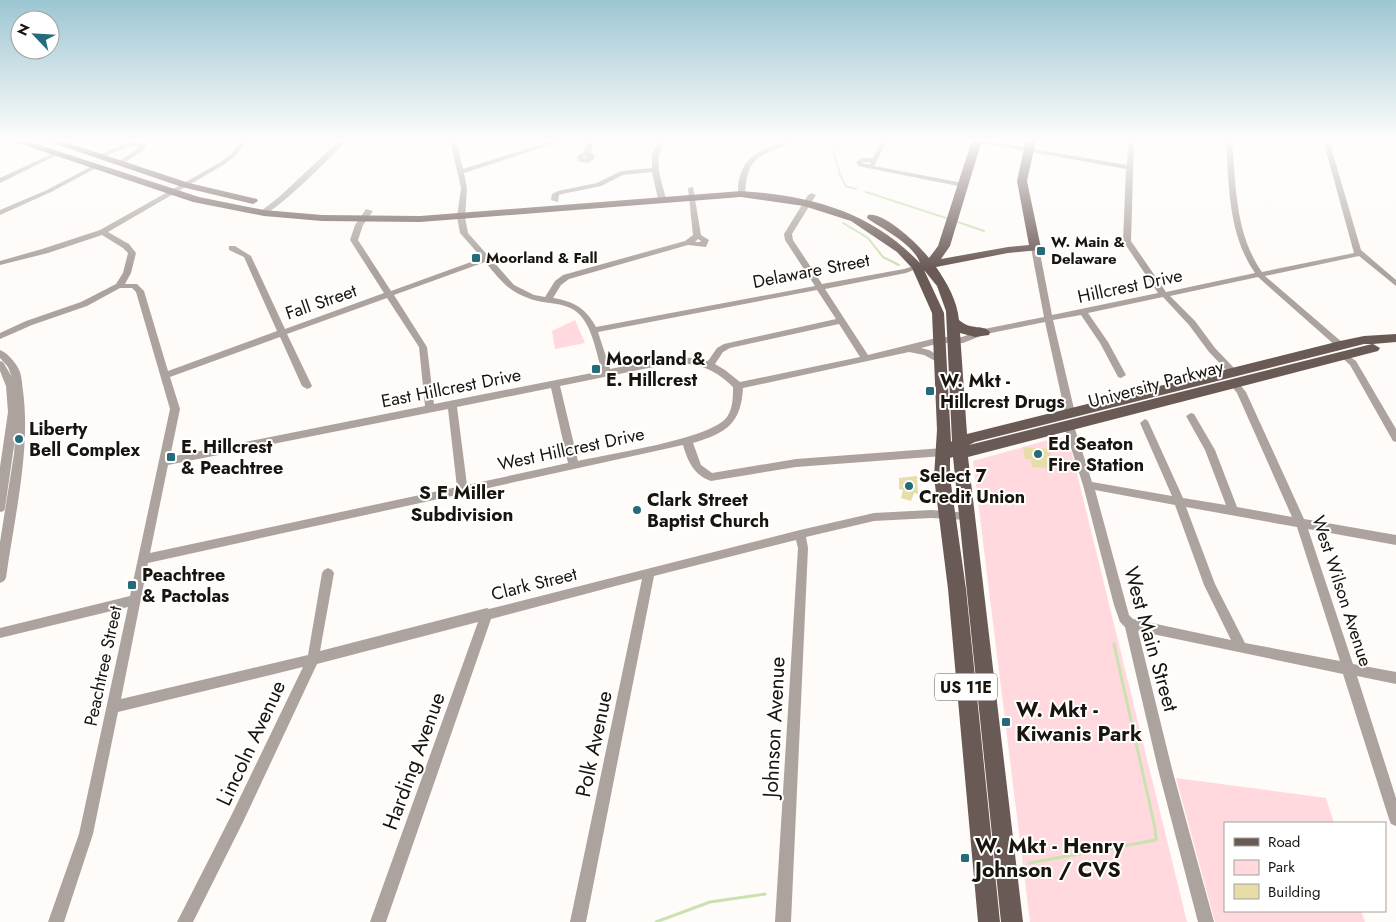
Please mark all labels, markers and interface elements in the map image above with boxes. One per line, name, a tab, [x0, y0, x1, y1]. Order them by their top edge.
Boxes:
north arrow	[10, 10, 60, 60]
text: N	[12, 20, 35, 39]
place label: W. Main & Delaware	[1051, 231, 1126, 270]
marker: W. Main & Delaware	[1035, 245, 1047, 257]
place label: Moorland & Fall	[486, 247, 598, 269]
street label: Delaware Street	[750, 247, 872, 295]
marker: Moorland & Fall	[470, 252, 482, 264]
street label: Hillcrest Drive	[1075, 262, 1185, 310]
street label: Fall Street	[282, 277, 361, 326]
place label: Moorland & E. Hillcrest	[606, 346, 706, 393]
street label: University Parkway	[1085, 353, 1227, 415]
street label: East Hillcrest Drive	[379, 362, 523, 414]
marker: Moorland & E. Hillcrest	[590, 363, 602, 375]
place label: W. Mkt - Hillcrest Drugs	[940, 368, 1065, 415]
marker: W. Mkt - Hillcrest Drugs	[924, 385, 936, 397]
place label: Liberty Bell Complex	[29, 416, 140, 463]
street label: West Hillcrest Drive	[495, 421, 647, 477]
place label: Ed Seaton Fire Station	[1048, 431, 1144, 478]
marker: Liberty Bell Complex	[13, 433, 25, 445]
place label: E. Hillcrest & Peachtree	[181, 434, 283, 481]
marker: Ed Seaton Fire Station	[1032, 448, 1044, 460]
marker: E. Hillcrest & Peachtree	[165, 451, 177, 463]
place label: Select 7 Credit Union	[919, 463, 1025, 510]
district label: S E Miller Subdivision	[411, 479, 513, 528]
marker: Select 7 Credit Union	[903, 480, 915, 492]
place label: Clark Street Baptist Church	[647, 487, 769, 534]
marker: Clark Street Baptist Church	[631, 504, 643, 516]
street label: West Wilson Avenue	[1305, 512, 1379, 670]
street label: Clark Street	[488, 561, 580, 607]
place label: Peachtree & Pactolas	[142, 562, 229, 609]
street label: West Main Street	[1116, 563, 1186, 715]
marker: Peachtree & Pactolas	[126, 579, 138, 591]
street label: Peachtree Street	[78, 603, 129, 729]
street label: Johnson Avenue	[755, 656, 793, 801]
road number: US 11E	[935, 674, 997, 700]
street label: Lincoln Avenue	[209, 675, 293, 811]
street label: Harding Avenue	[375, 688, 453, 834]
street label: Polk Avenue	[568, 688, 620, 800]
place label: W. Mkt - Kiwanis Park	[1016, 695, 1142, 749]
marker: W. Mkt - Kiwanis Park	[1000, 716, 1012, 728]
legend	[1224, 822, 1386, 912]
place label: W. Mkt - Henry Johnson / CVS	[971, 831, 1125, 885]
text: Road	[1268, 831, 1300, 853]
marker: W. Mkt - Henry Johnson / CVS	[959, 852, 971, 864]
text: Park	[1268, 856, 1295, 878]
text: Building	[1268, 881, 1320, 903]

